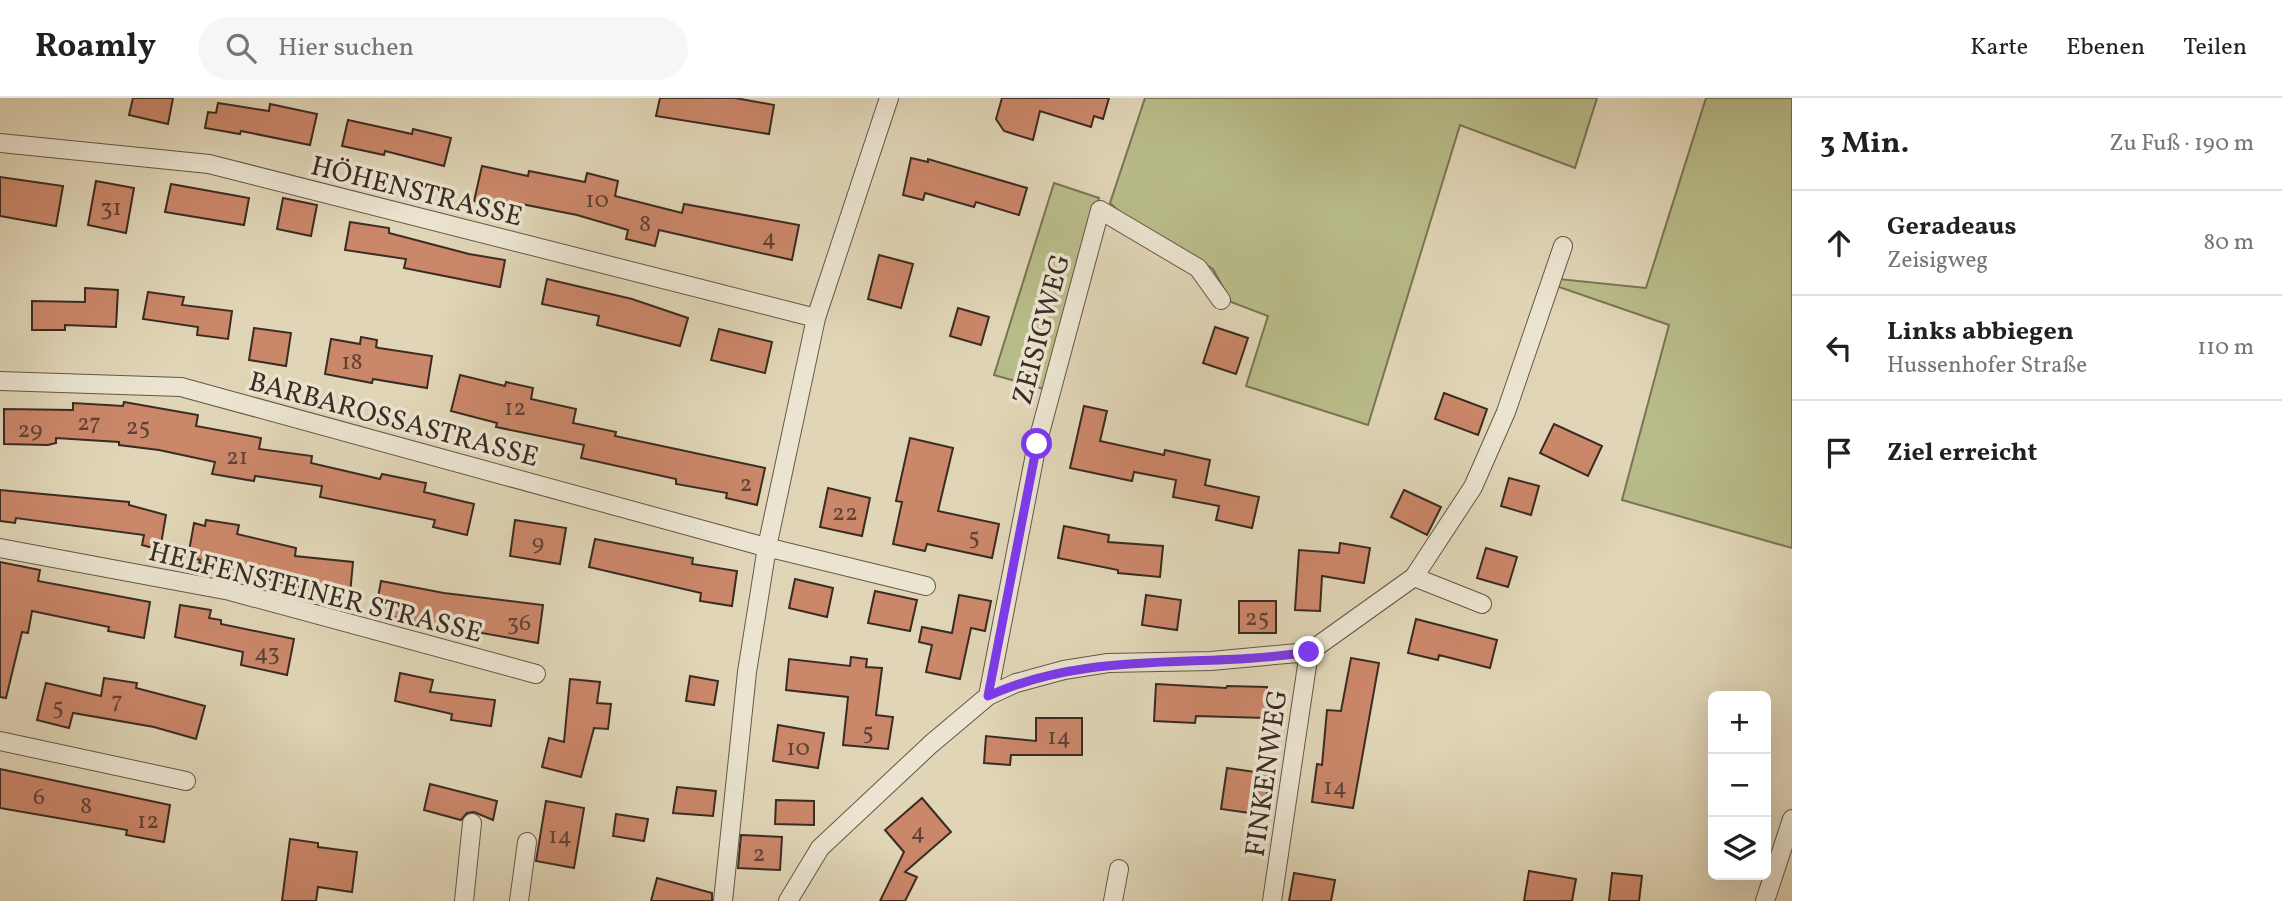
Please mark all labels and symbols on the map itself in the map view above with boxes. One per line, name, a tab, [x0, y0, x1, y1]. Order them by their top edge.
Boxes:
street label: HÖHENSTRASSE	[306, 147, 526, 238]
house number: 10	[585, 184, 609, 218]
house number: 31	[100, 192, 122, 226]
house number: 8	[639, 208, 651, 242]
house number: 4	[762, 222, 776, 256]
street label: ZEISIGWEG	[1004, 250, 1081, 409]
house number: 18	[341, 346, 363, 380]
street label: BARBAROSSASTRASSE	[244, 363, 543, 478]
house number: 12	[504, 392, 526, 426]
house number: 27	[77, 407, 101, 441]
house number: 25	[126, 411, 150, 445]
house number: 29	[17, 414, 43, 448]
route start	[1021, 428, 1052, 459]
house number: 21	[226, 441, 248, 475]
house number: 2	[740, 468, 752, 502]
house number: 22	[832, 497, 858, 531]
house number: 5	[968, 521, 980, 555]
house number: 9	[532, 527, 544, 561]
street label: HELFENSTEINER STRASSE	[144, 533, 486, 654]
house number: 25	[1245, 602, 1269, 636]
house number: 36	[507, 607, 531, 641]
route end	[1293, 636, 1324, 667]
house number: 43	[254, 637, 280, 671]
house number: 7	[111, 685, 123, 719]
street label: FINKENWEG	[1236, 687, 1299, 859]
house number: 5	[52, 691, 64, 725]
house number: 5	[862, 716, 874, 750]
house number: 14	[1047, 721, 1071, 755]
house number: 10	[786, 732, 810, 766]
house number: 14	[1323, 771, 1347, 805]
house number: 6	[33, 781, 45, 815]
house number: 8	[80, 790, 92, 824]
house number: 12	[137, 805, 159, 839]
house number: 4	[911, 816, 925, 850]
house number: 14	[548, 820, 572, 854]
house number: 2	[753, 838, 765, 872]

